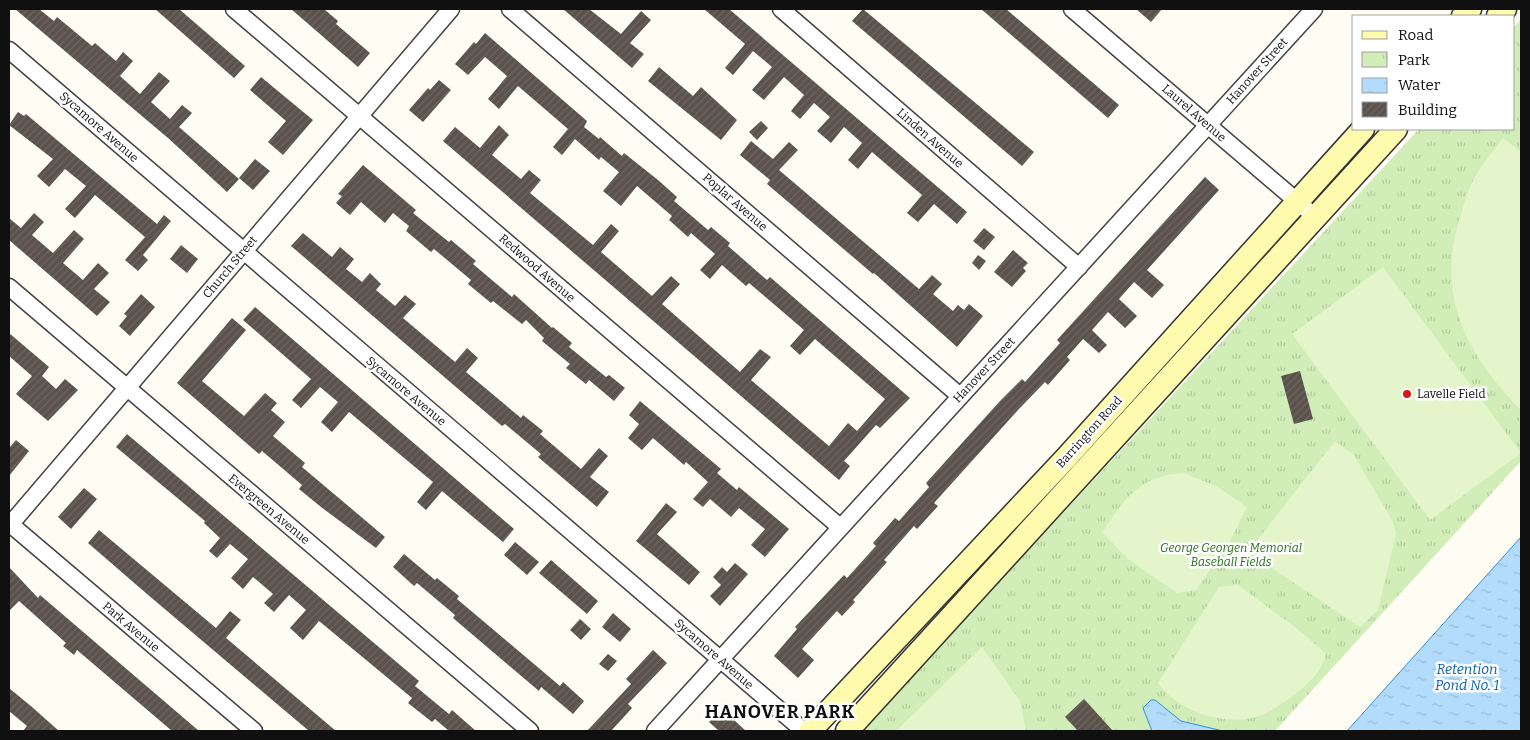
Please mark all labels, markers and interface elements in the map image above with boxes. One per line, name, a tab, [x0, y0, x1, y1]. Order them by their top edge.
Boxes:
legend	[1352, 15, 1515, 130]
text: Road	[1398, 26, 1433, 44]
street label: Hanover Street	[1224, 34, 1291, 107]
text: Park	[1398, 51, 1430, 69]
text: Water	[1398, 76, 1441, 94]
street label: Laurel Avenue	[1159, 81, 1229, 145]
street label: Sycamore Avenue	[57, 89, 141, 165]
text: Building	[1398, 101, 1457, 119]
street label: Linden Avenue	[894, 105, 966, 171]
street label: Poplar Avenue	[700, 170, 770, 234]
street label: Redwood Avenue	[496, 231, 578, 305]
street label: Church Street	[200, 233, 261, 301]
street label: Hanover Street	[950, 334, 1018, 406]
street label: Sycamore Avenue	[363, 354, 449, 428]
place label: Lavelle Field	[1417, 387, 1486, 401]
marker: Lavelle Field	[1401, 388, 1413, 400]
street label: Barrington Road	[1053, 393, 1125, 471]
street label: Evergreen Avenue	[226, 471, 312, 547]
park label: George Georgen Memorial Baseball Fields	[1160, 541, 1302, 569]
street label: Park Avenue	[100, 599, 162, 655]
street label: Sycamore Avenue	[672, 616, 756, 692]
water label: Retention Pond No. 1	[1435, 661, 1499, 694]
district label: HANOVER PARK	[705, 701, 855, 723]

